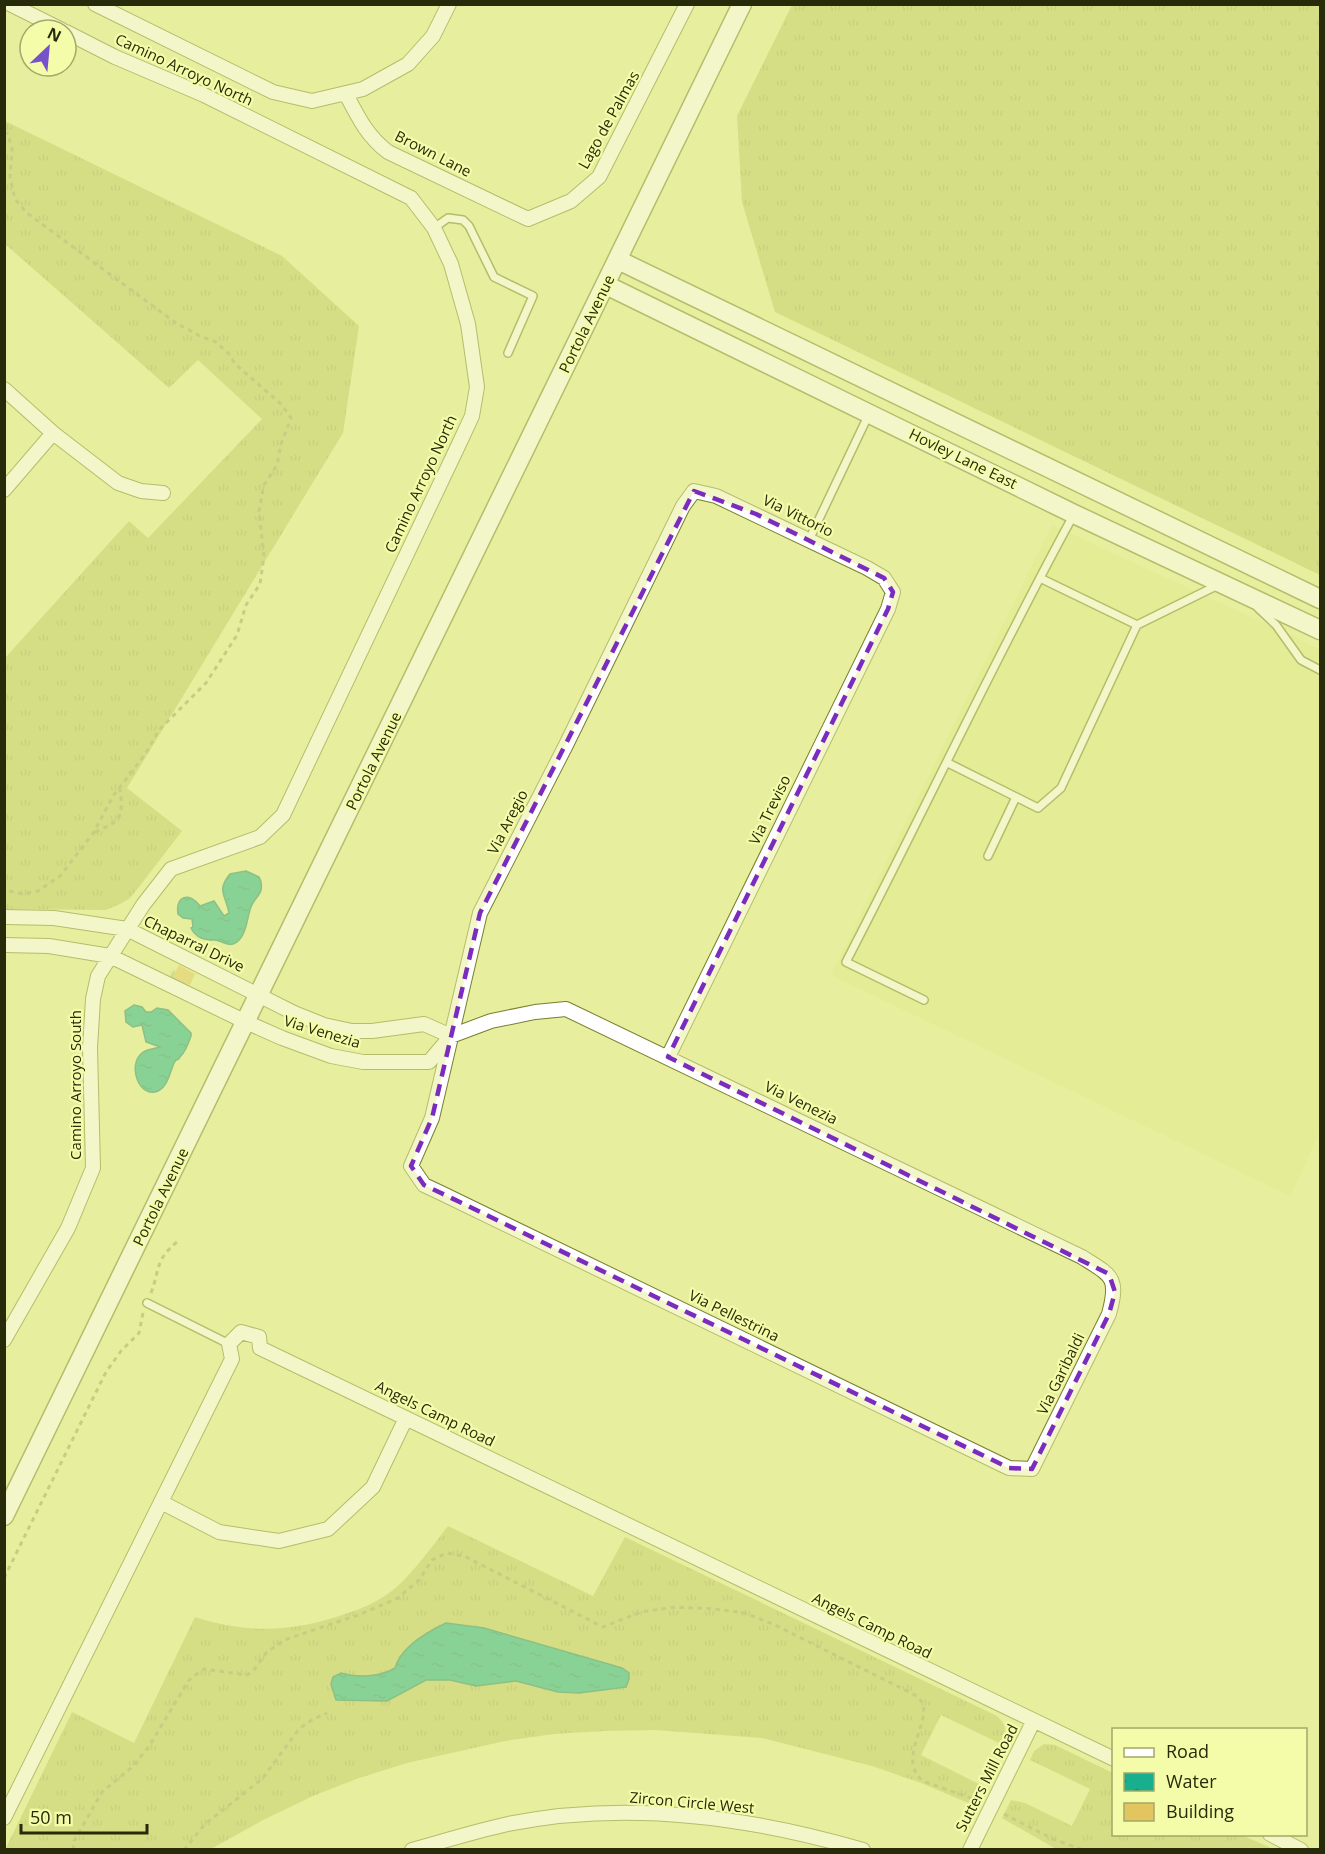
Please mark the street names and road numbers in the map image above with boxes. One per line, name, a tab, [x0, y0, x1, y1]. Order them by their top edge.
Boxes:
street label: Camino Arroyo North	[112, 28, 257, 110]
street label: Lago de Palmas	[573, 67, 643, 172]
street label: Brown Lane	[392, 125, 475, 181]
street label: Portola Avenue	[554, 271, 618, 376]
street label: Camino Arroyo North	[379, 411, 461, 556]
street label: Hovley Lane East	[906, 423, 1021, 493]
street label: Via Vittorio	[760, 489, 837, 541]
street label: Portola Avenue	[341, 708, 405, 813]
street label: Via Treviso	[744, 771, 795, 848]
street label: Via Aregio	[482, 786, 532, 857]
street label: Chaparral Drive	[141, 910, 248, 976]
street label: Camino Arroyo South	[65, 1010, 85, 1160]
street label: Via Venezia	[282, 1010, 363, 1052]
street label: Via Venezia	[762, 1076, 841, 1128]
street label: Portola Avenue	[128, 1144, 192, 1249]
street label: Via Pellestrina	[686, 1285, 783, 1346]
street label: Via Garibaldi	[1032, 1329, 1088, 1418]
street label: Angels Camp Road	[372, 1375, 499, 1451]
street label: Angels Camp Road	[809, 1587, 936, 1663]
street label: Sutters Mill Road	[950, 1720, 1022, 1835]
street label: Zircon Circle West	[629, 1787, 755, 1817]

